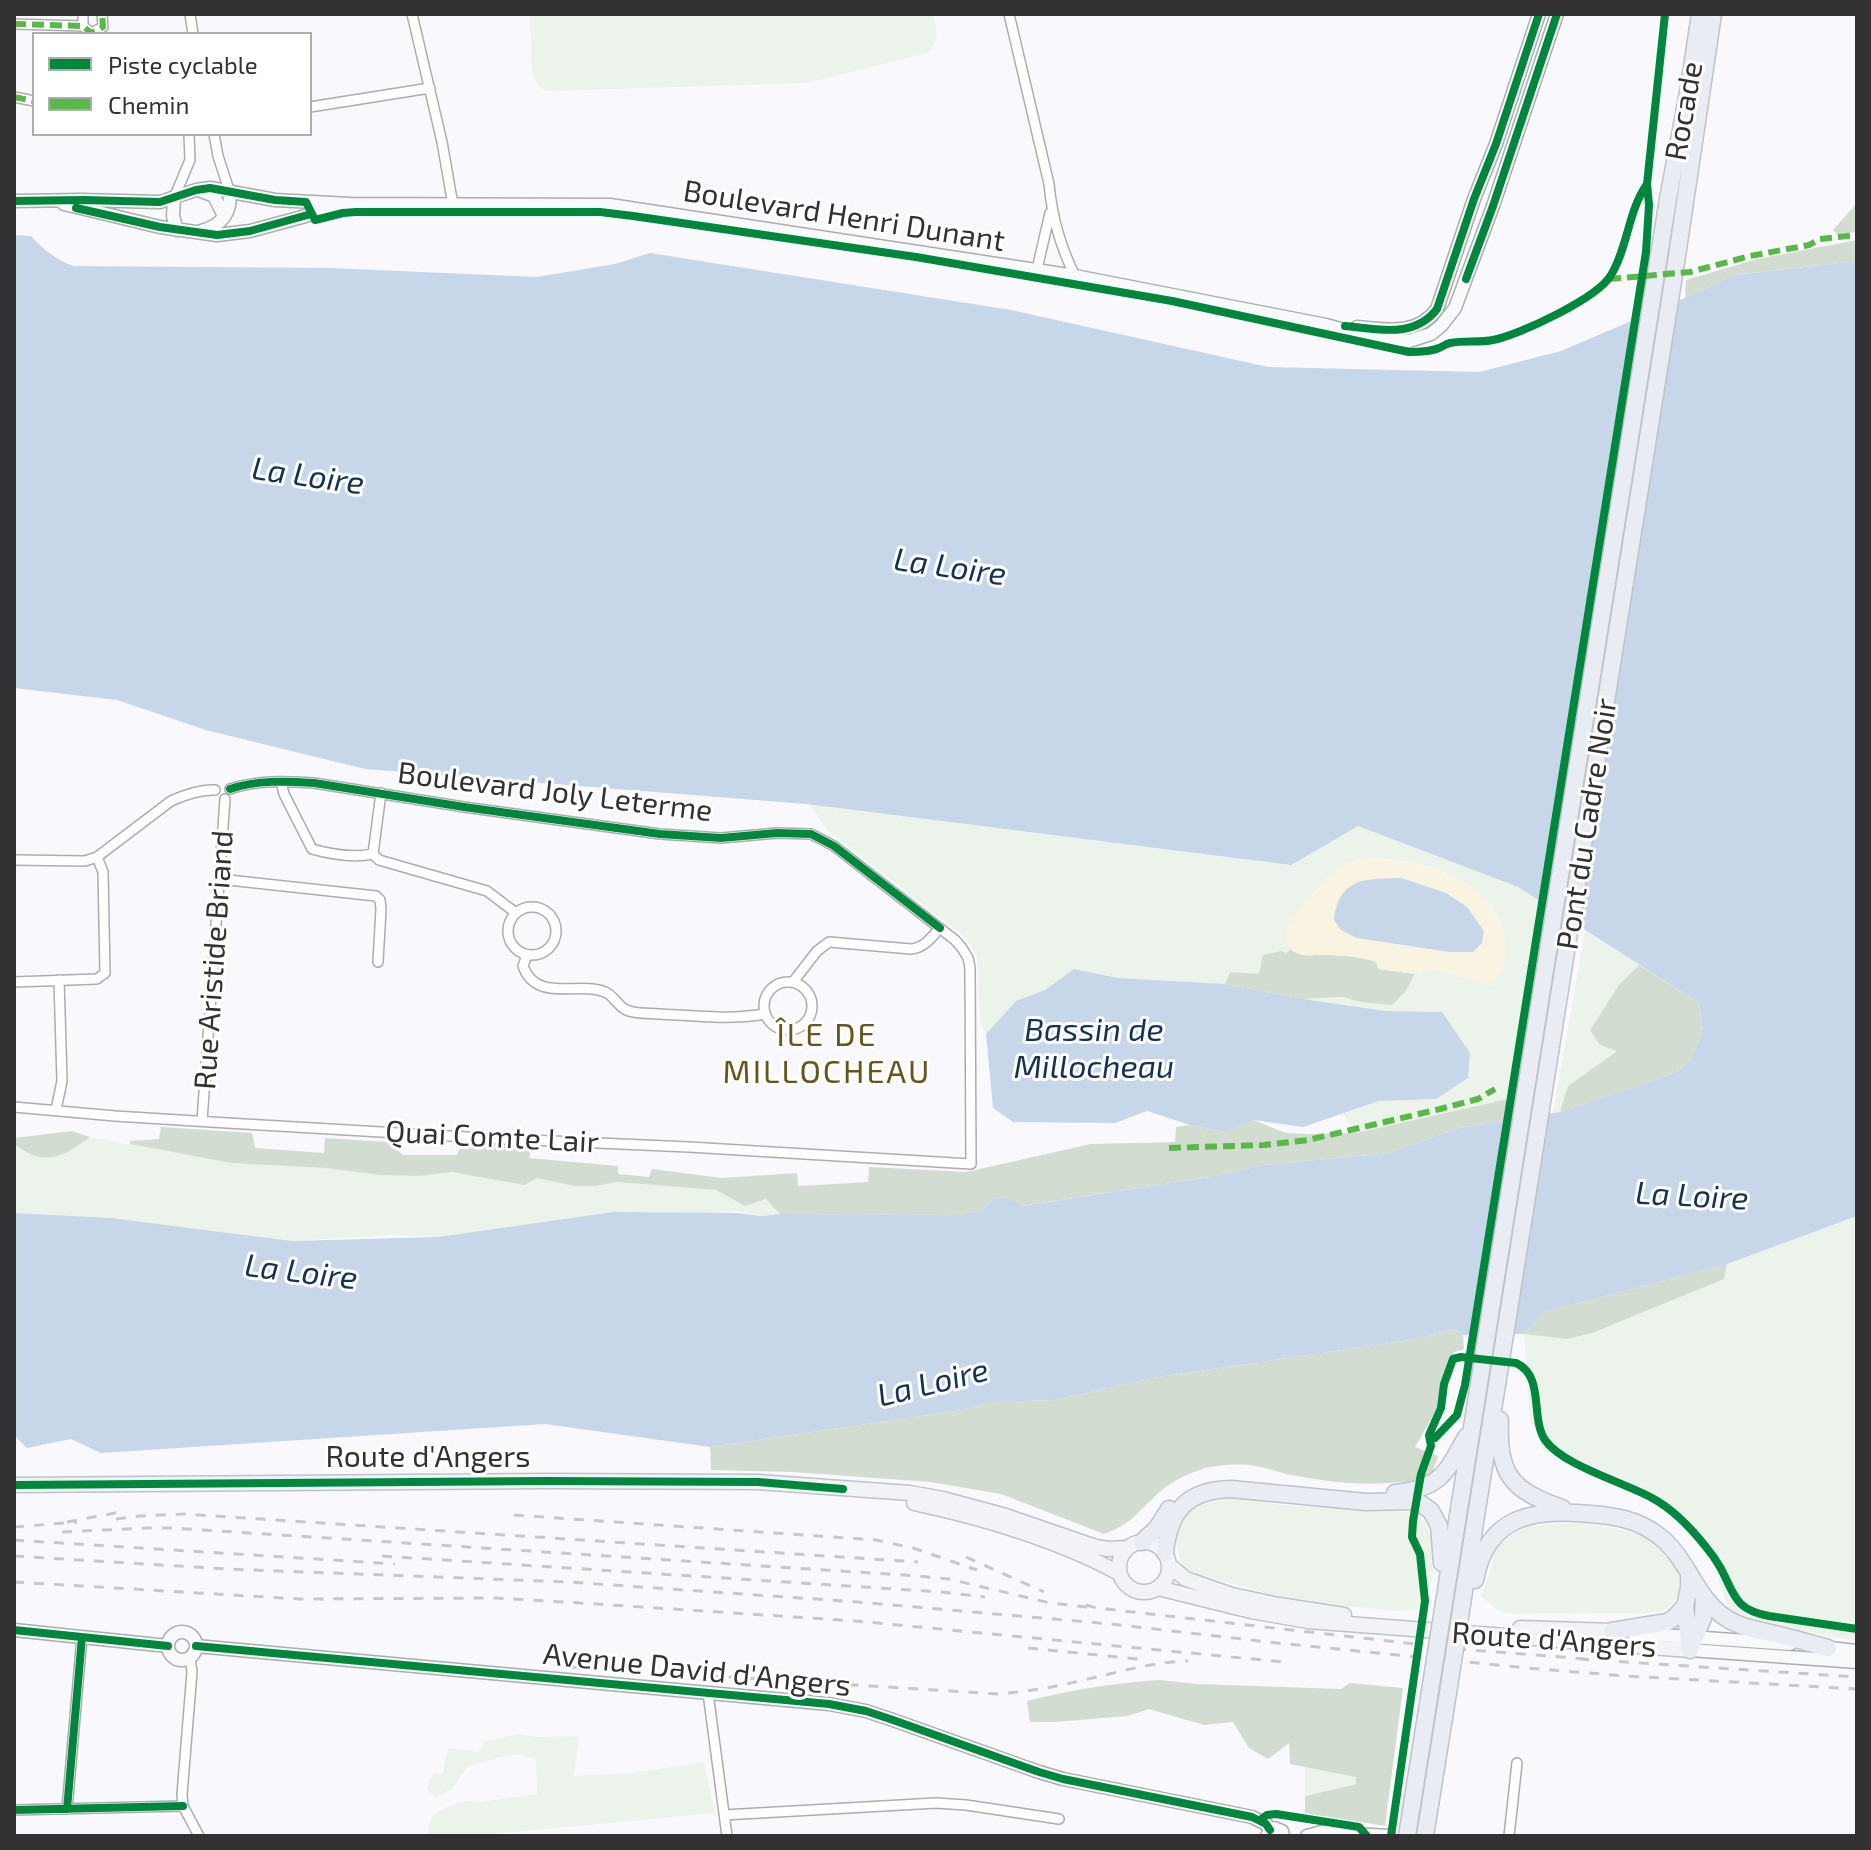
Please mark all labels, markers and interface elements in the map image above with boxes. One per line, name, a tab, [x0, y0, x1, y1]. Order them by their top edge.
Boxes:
legend	[32, 32, 312, 136]
text: Piste cyclable	[108, 50, 258, 79]
street label: Rocade	[1658, 59, 1710, 163]
text: Chemin	[108, 90, 189, 119]
street label: Boulevard Henri Dunant	[681, 173, 1007, 259]
water label: La Loire	[249, 449, 367, 503]
water label: La Loire	[891, 540, 1009, 594]
street label: Pont du Cadre Noir	[1549, 696, 1625, 952]
street label: Boulevard Joly Leterme	[395, 755, 715, 829]
street label: Rue Aristide Briand	[187, 829, 241, 1091]
water label: Bassin de Millocheau	[1014, 1011, 1174, 1086]
district label: ÎLE DE MILLOCHEAU	[723, 1016, 931, 1091]
street label: Quai Comte Lair	[384, 1113, 600, 1161]
water label: La Loire	[1634, 1174, 1750, 1218]
water label: La Loire	[242, 1246, 360, 1298]
water label: La Loire	[873, 1351, 993, 1415]
street label: Route d'Angers	[325, 1439, 531, 1475]
street label: Route d'Angers	[1450, 1615, 1658, 1665]
street label: Avenue David d'Angers	[541, 1636, 853, 1704]

